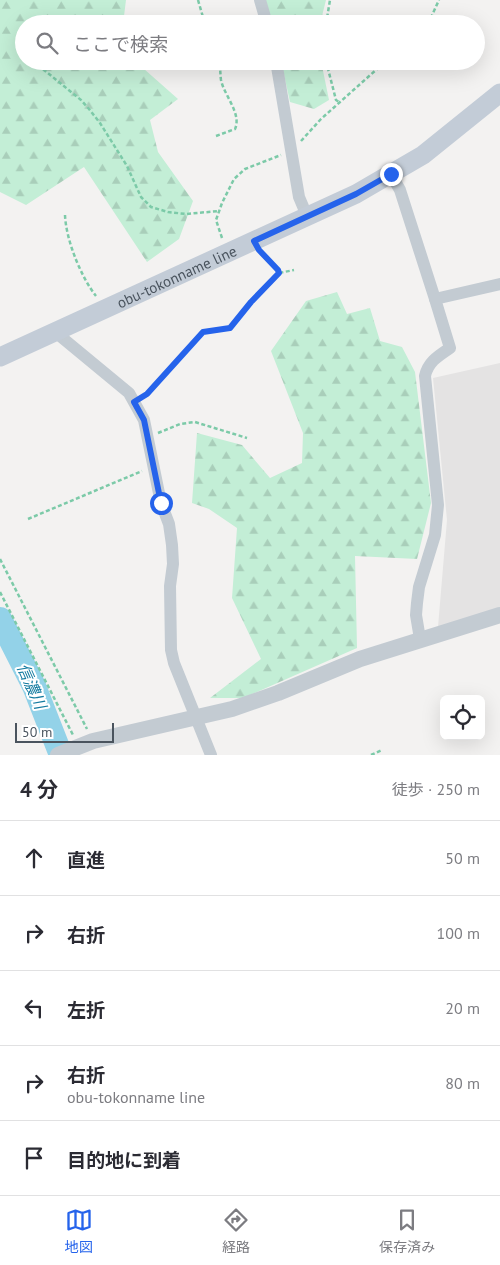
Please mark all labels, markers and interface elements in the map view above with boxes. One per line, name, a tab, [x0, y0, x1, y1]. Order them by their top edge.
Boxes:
search box	[15, 15, 485, 70]
icon: search	[33, 29, 61, 57]
text: ここで検索	[73, 32, 168, 56]
route end	[380, 163, 403, 186]
street label: obu-tokonname line	[113, 241, 239, 312]
route start	[150, 492, 173, 515]
water label: 信濃川	[13, 660, 52, 714]
map controls	[440, 695, 485, 740]
button: locate	[440, 695, 485, 740]
scale bar	[15, 720, 114, 743]
text: 50 m	[22, 723, 52, 741]
text: 4 分	[20, 776, 58, 803]
text: 徒歩 · 250 m	[392, 779, 480, 799]
icon: ahead	[20, 844, 48, 872]
text: 直進	[67, 848, 105, 872]
text: 50 m	[445, 848, 480, 868]
icon: right	[20, 919, 48, 947]
text: 右折	[67, 923, 105, 947]
text: 100 m	[437, 923, 480, 943]
icon: left	[20, 994, 48, 1022]
text: 左折	[67, 998, 105, 1022]
text: 20 m	[445, 998, 480, 1018]
text: 右折	[67, 1063, 105, 1087]
icon: right	[20, 1069, 48, 1097]
text: 80 m	[445, 1073, 480, 1093]
text: obu-tokonname line	[67, 1087, 205, 1107]
icon: arrive	[20, 1144, 48, 1172]
text: 目的地に到着	[67, 1148, 181, 1172]
tab: 地図	[65, 1206, 93, 1256]
tab: 経路	[222, 1206, 250, 1256]
tab: 保存済み	[379, 1206, 435, 1256]

